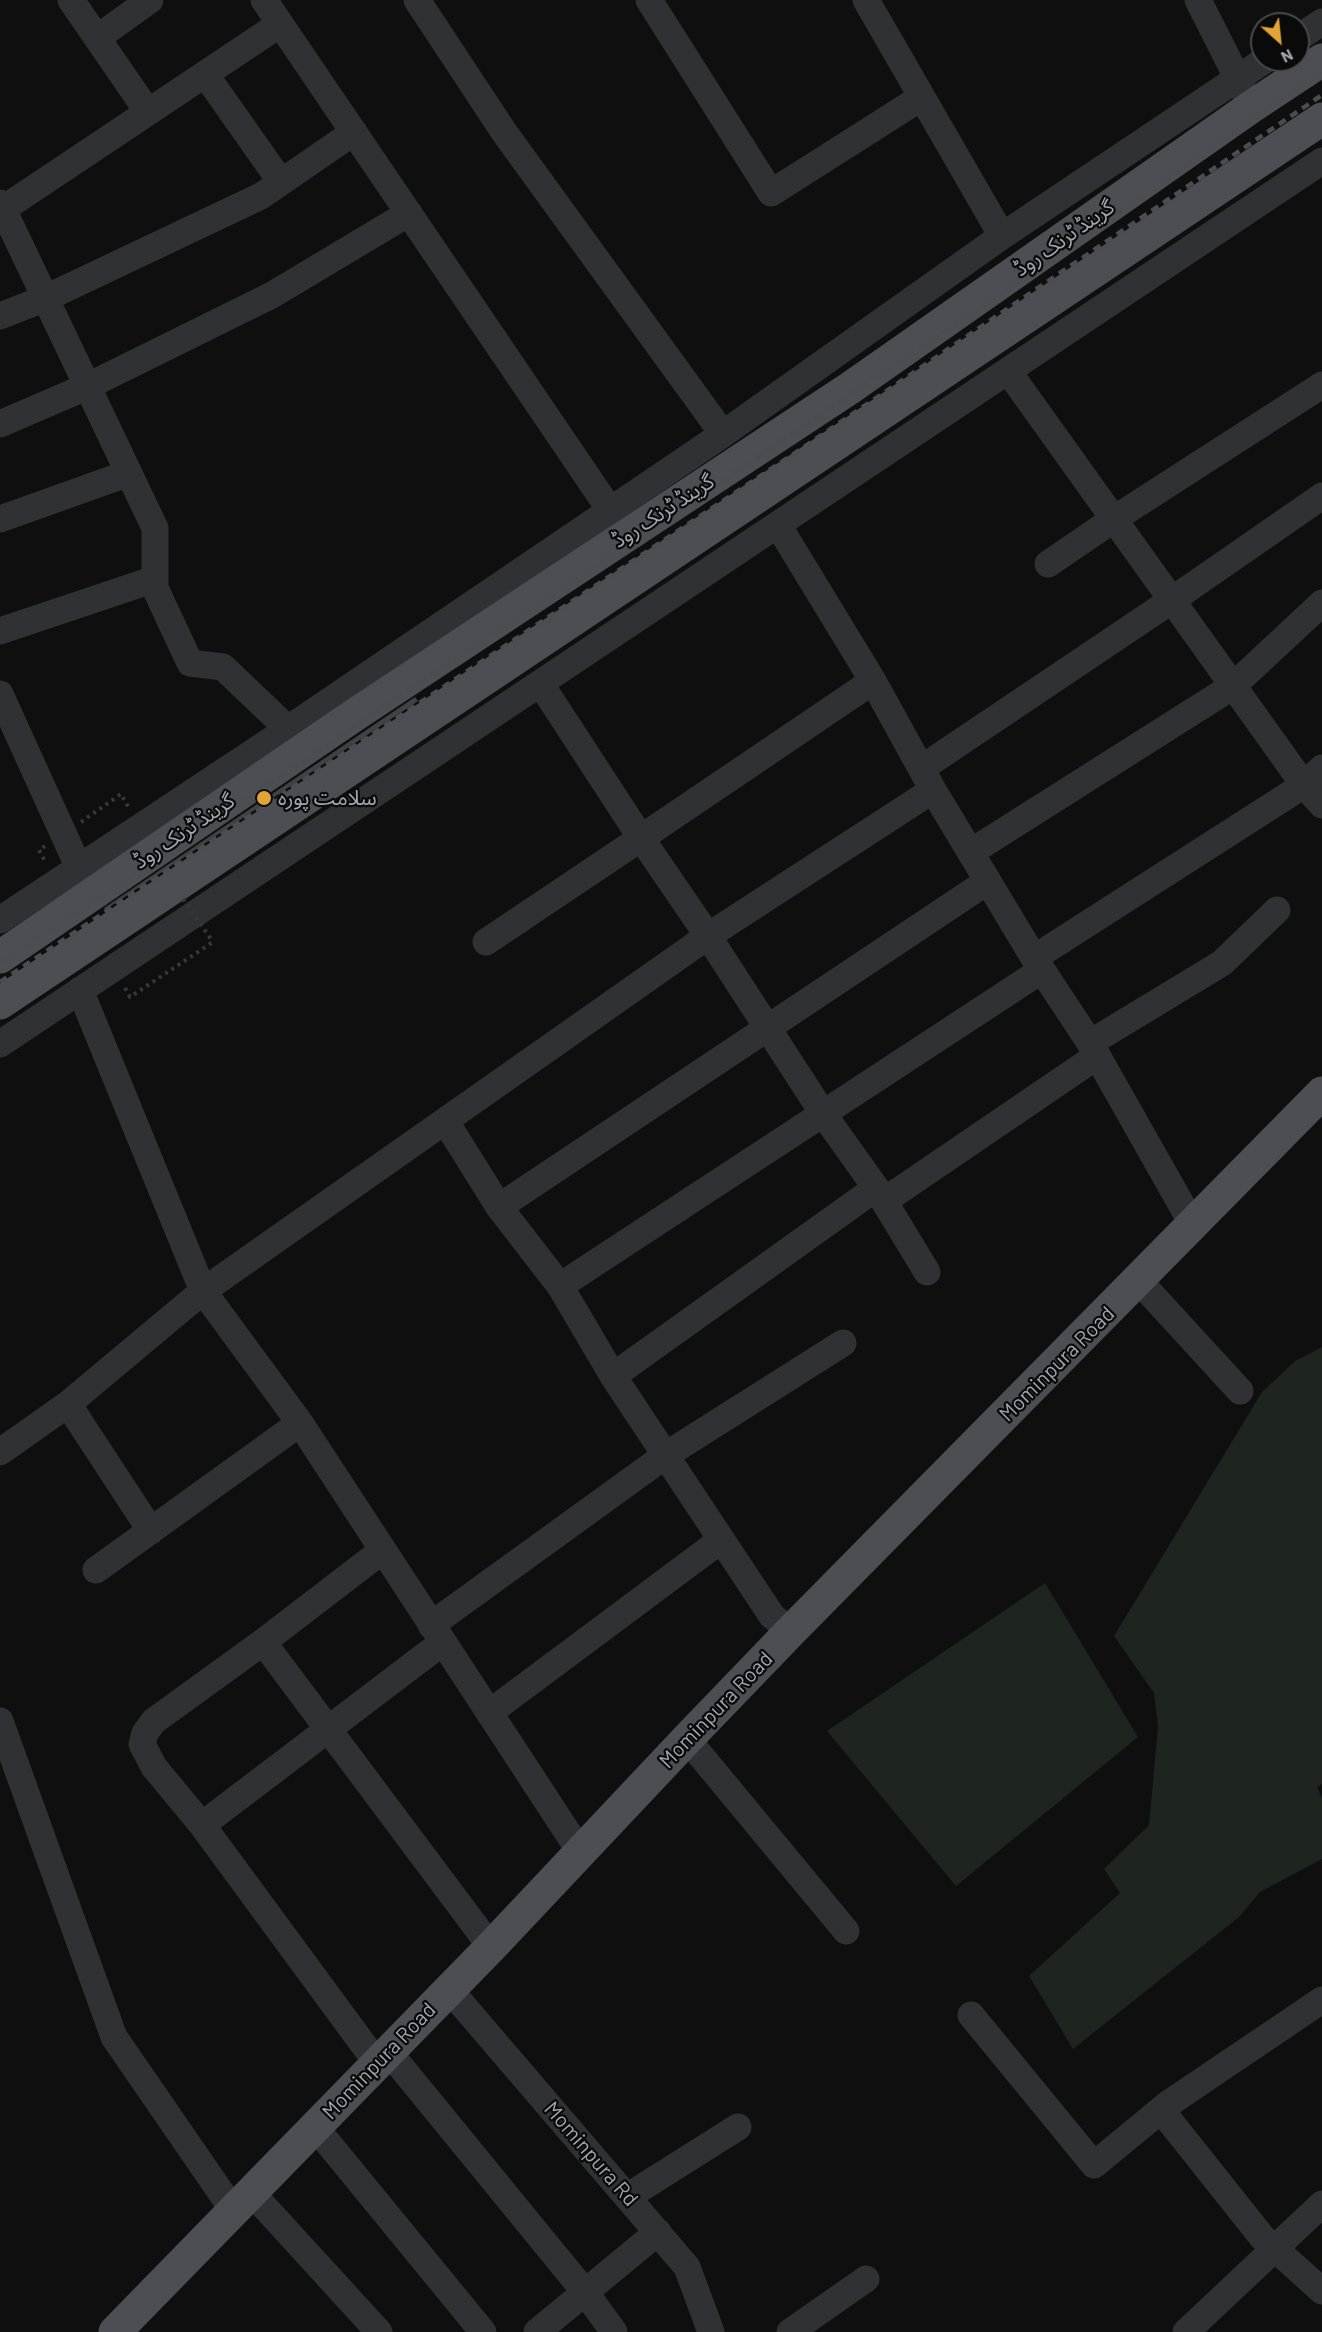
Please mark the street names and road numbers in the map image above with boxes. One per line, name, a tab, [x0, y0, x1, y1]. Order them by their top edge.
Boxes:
street label: گرینڈ ٹرنک روڈ	[1009, 194, 1119, 282]
street label: گرینڈ ٹرنک روڈ	[607, 469, 719, 553]
street label: گرینڈ ٹرنک روڈ	[129, 788, 239, 874]
street label: Mominpura Road	[994, 1301, 1120, 1427]
street label: Mominpura Road	[654, 1646, 778, 1774]
street label: Mominpura Road	[317, 1997, 441, 2125]
street label: Mominpura Rd	[539, 2097, 643, 2211]

